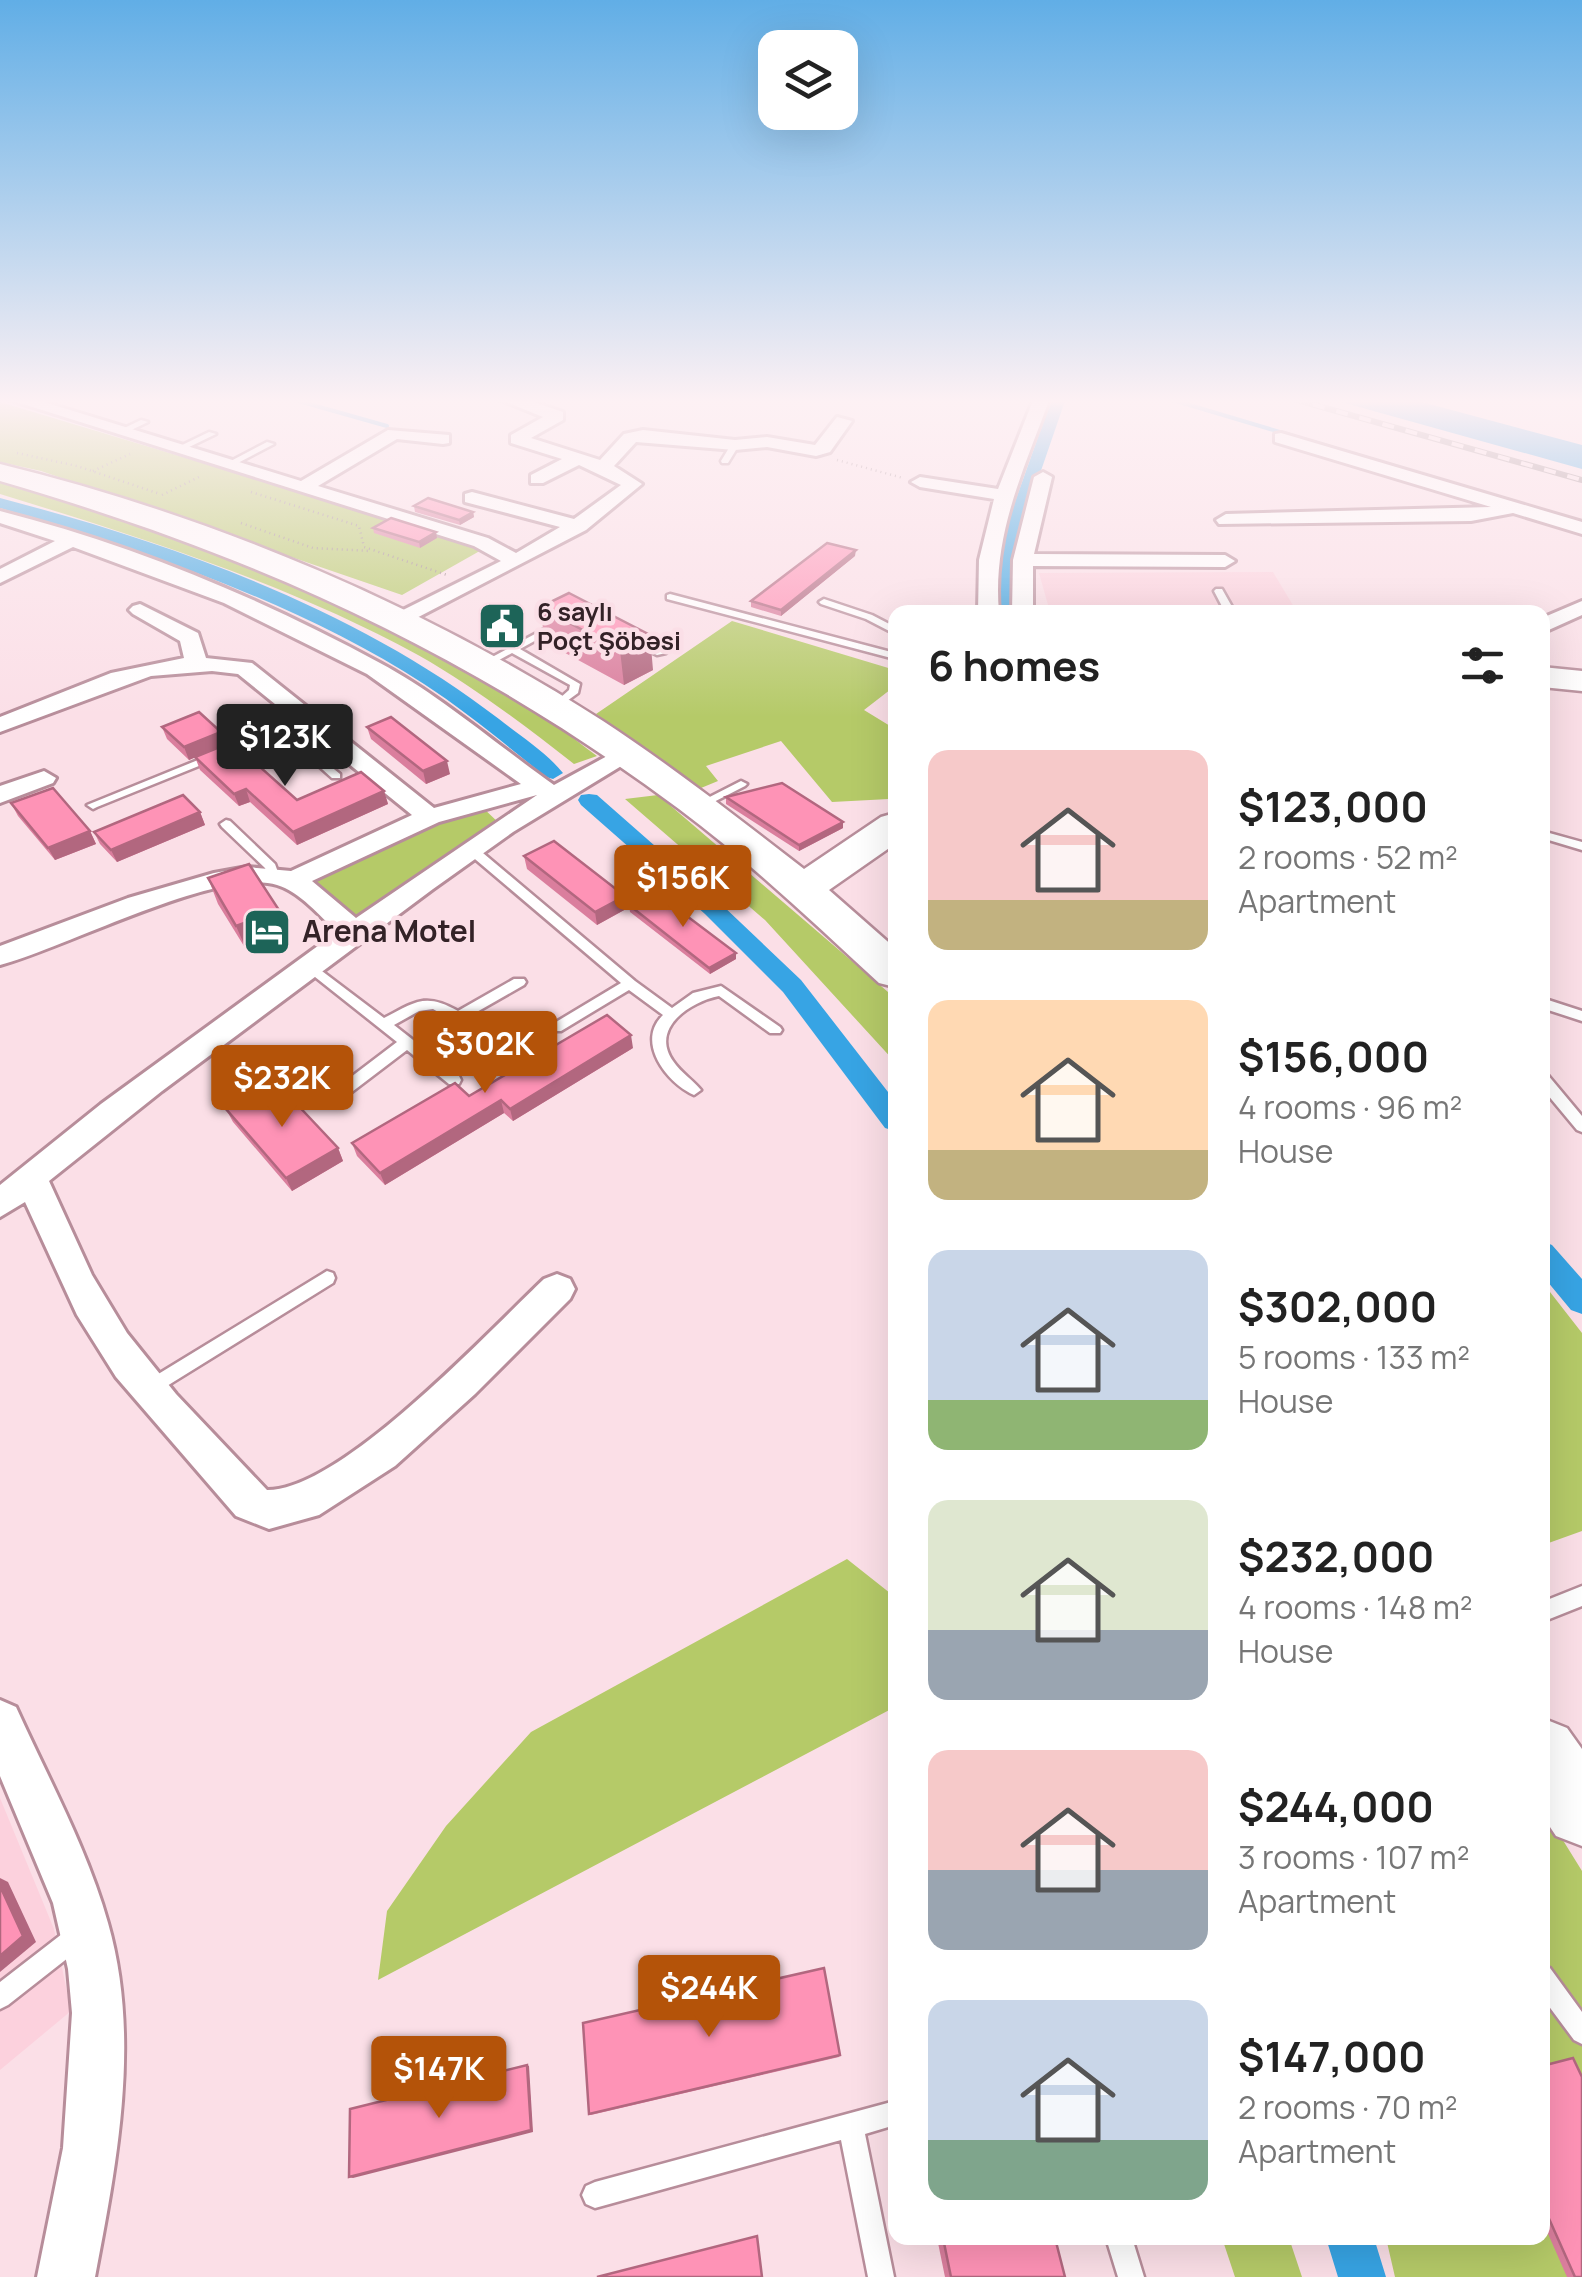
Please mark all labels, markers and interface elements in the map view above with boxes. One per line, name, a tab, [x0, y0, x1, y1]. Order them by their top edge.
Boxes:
map controls	[758, 30, 858, 130]
button: layers	[758, 30, 858, 130]
place label: 6 saylı Poçt Şöbəsi	[537, 594, 681, 658]
public building icon: 6 saylı Poçt Şöbəsi	[476, 600, 528, 652]
text: 6 homes	[928, 636, 1100, 694]
icon: filters	[1455, 638, 1510, 693]
pin: $123K	[215, 704, 355, 789]
text: $123K	[239, 714, 331, 758]
text: $123,000	[1238, 777, 1428, 835]
icon: home	[1008, 790, 1128, 910]
text: 2 rooms · 52 m²	[1238, 835, 1458, 879]
pin: $156K	[613, 845, 753, 930]
text: $156K	[636, 855, 730, 899]
text: Apartment	[1238, 879, 1396, 923]
hotel icon: Arena Motel	[241, 906, 293, 958]
place label: Arena Motel	[302, 910, 476, 951]
pin: $302K	[415, 1011, 555, 1096]
text: $302K	[435, 1021, 535, 1065]
text: $156,000	[1238, 1027, 1429, 1085]
icon: home	[1008, 1040, 1128, 1160]
pin: $232K	[212, 1045, 352, 1130]
text: $232K	[233, 1055, 331, 1099]
text: 4 rooms · 96 m²	[1238, 1085, 1462, 1129]
text: House	[1238, 1129, 1333, 1173]
text: $302,000	[1238, 1277, 1437, 1335]
icon: home	[1008, 1290, 1128, 1410]
text: 5 rooms · 133 m²	[1238, 1335, 1470, 1379]
text: House	[1238, 1379, 1333, 1423]
text: $232,000	[1238, 1527, 1434, 1585]
icon: home	[1008, 1540, 1128, 1660]
text: 4 rooms · 148 m²	[1238, 1585, 1473, 1629]
text: House	[1238, 1629, 1333, 1673]
text: $244,000	[1238, 1777, 1434, 1835]
icon: home	[1008, 1790, 1128, 1910]
text: 3 rooms · 107 m²	[1238, 1835, 1470, 1879]
text: Apartment	[1238, 1879, 1396, 1923]
pin: $244K	[639, 1955, 779, 2040]
text: $244K	[660, 1965, 758, 2009]
text: $147,000	[1238, 2027, 1426, 2085]
pin: $147K	[369, 2036, 509, 2121]
icon: home	[1008, 2040, 1128, 2160]
text: $147K	[393, 2046, 485, 2090]
text: 2 rooms · 70 m²	[1238, 2085, 1458, 2129]
text: Apartment	[1238, 2129, 1396, 2173]

